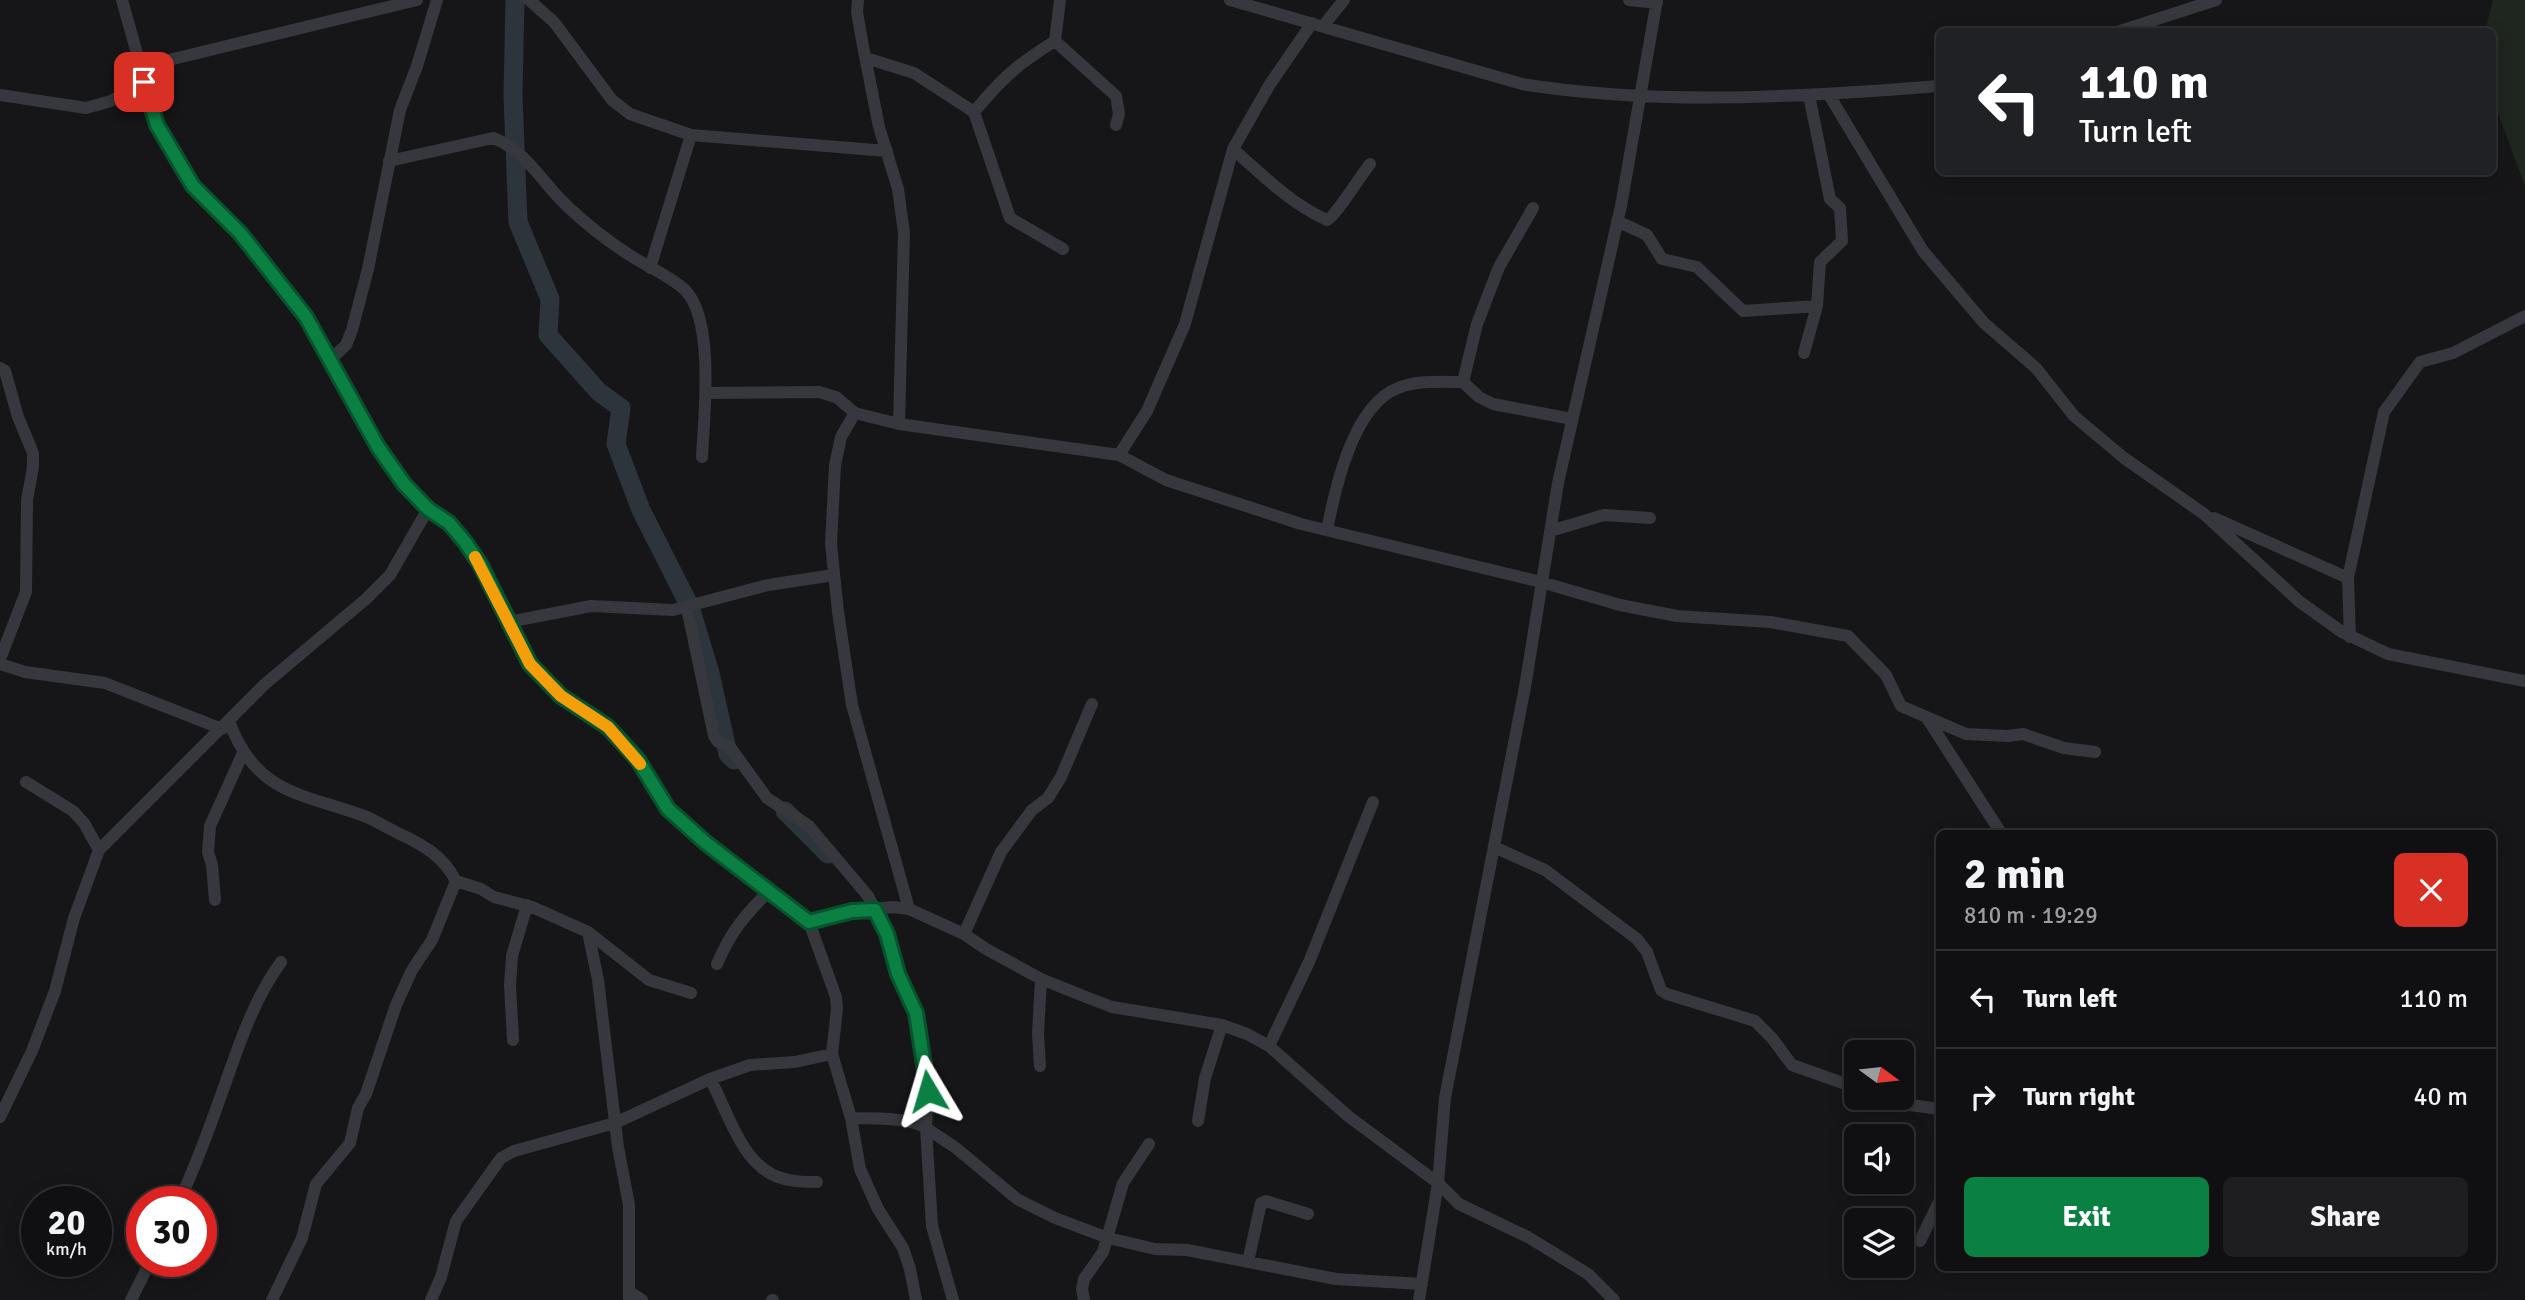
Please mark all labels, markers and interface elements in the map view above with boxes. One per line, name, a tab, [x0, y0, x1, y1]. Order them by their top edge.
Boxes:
pin	[114, 52, 174, 112]
text: 110 m	[2079, 52, 2209, 112]
icon: left	[1964, 56, 2055, 147]
icon: arrive	[125, 63, 163, 101]
text: Turn left	[2079, 112, 2192, 151]
text: 2 min	[1964, 849, 2065, 900]
button: close	[2394, 853, 2468, 927]
text: 810 m · 19:29	[1964, 901, 2098, 930]
icon: left	[1964, 980, 2002, 1018]
text: Turn left	[2023, 983, 2117, 1015]
text: 110 m	[2399, 983, 2468, 1015]
north arrow	[1844, 1040, 1914, 1110]
map controls	[1844, 1040, 1914, 1278]
position arrow	[891, 1054, 965, 1128]
icon: right	[1964, 1078, 2002, 1116]
text: Turn right	[2023, 1081, 2135, 1113]
text: 40 m	[2413, 1081, 2468, 1113]
button: sound	[1844, 1124, 1914, 1194]
button: Exit	[1964, 1177, 2209, 1257]
button: Share	[2223, 1177, 2468, 1257]
speed limit sign: 30	[126, 1186, 217, 1277]
text: 20	[48, 1201, 85, 1244]
button: layers	[1844, 1208, 1914, 1278]
text: km/h	[46, 1238, 87, 1260]

